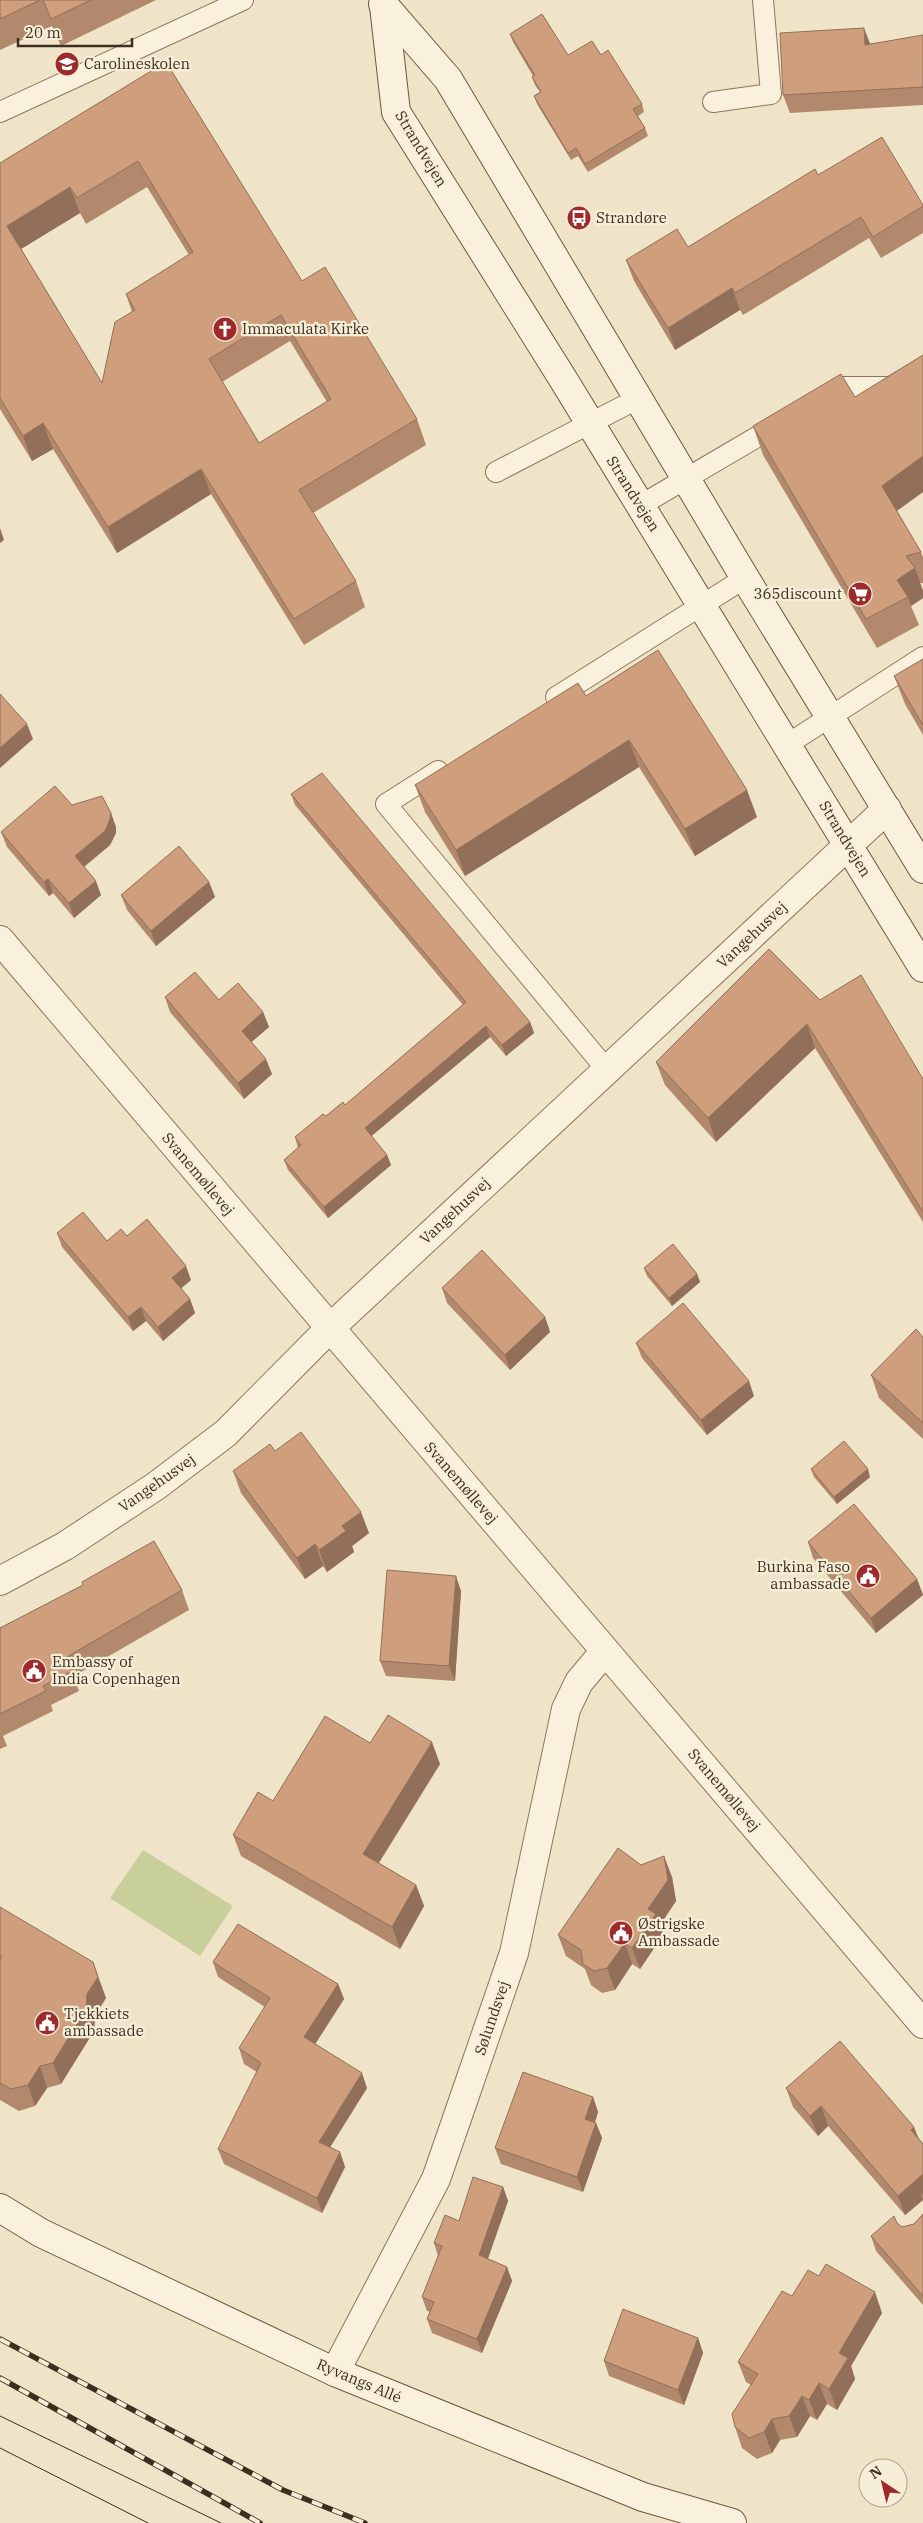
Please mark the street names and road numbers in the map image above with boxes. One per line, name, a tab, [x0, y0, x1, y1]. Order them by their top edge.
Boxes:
street label: Strandvejen	[391, 107, 452, 191]
street label: Strandvejen	[603, 452, 664, 535]
street label: Strandvejen	[815, 797, 876, 881]
street label: Vangehusvej	[713, 897, 791, 972]
street label: Svanemøllevej	[158, 1128, 239, 1219]
street label: Vangehusvej	[416, 1173, 494, 1248]
street label: Svanemøllevej	[421, 1438, 502, 1528]
street label: Vangehusvej	[115, 1449, 199, 1516]
street label: Svanemøllevej	[684, 1744, 765, 1835]
street label: Sølundsvej	[470, 1978, 513, 2058]
street label: Ryvangs Allé	[314, 2354, 404, 2407]

